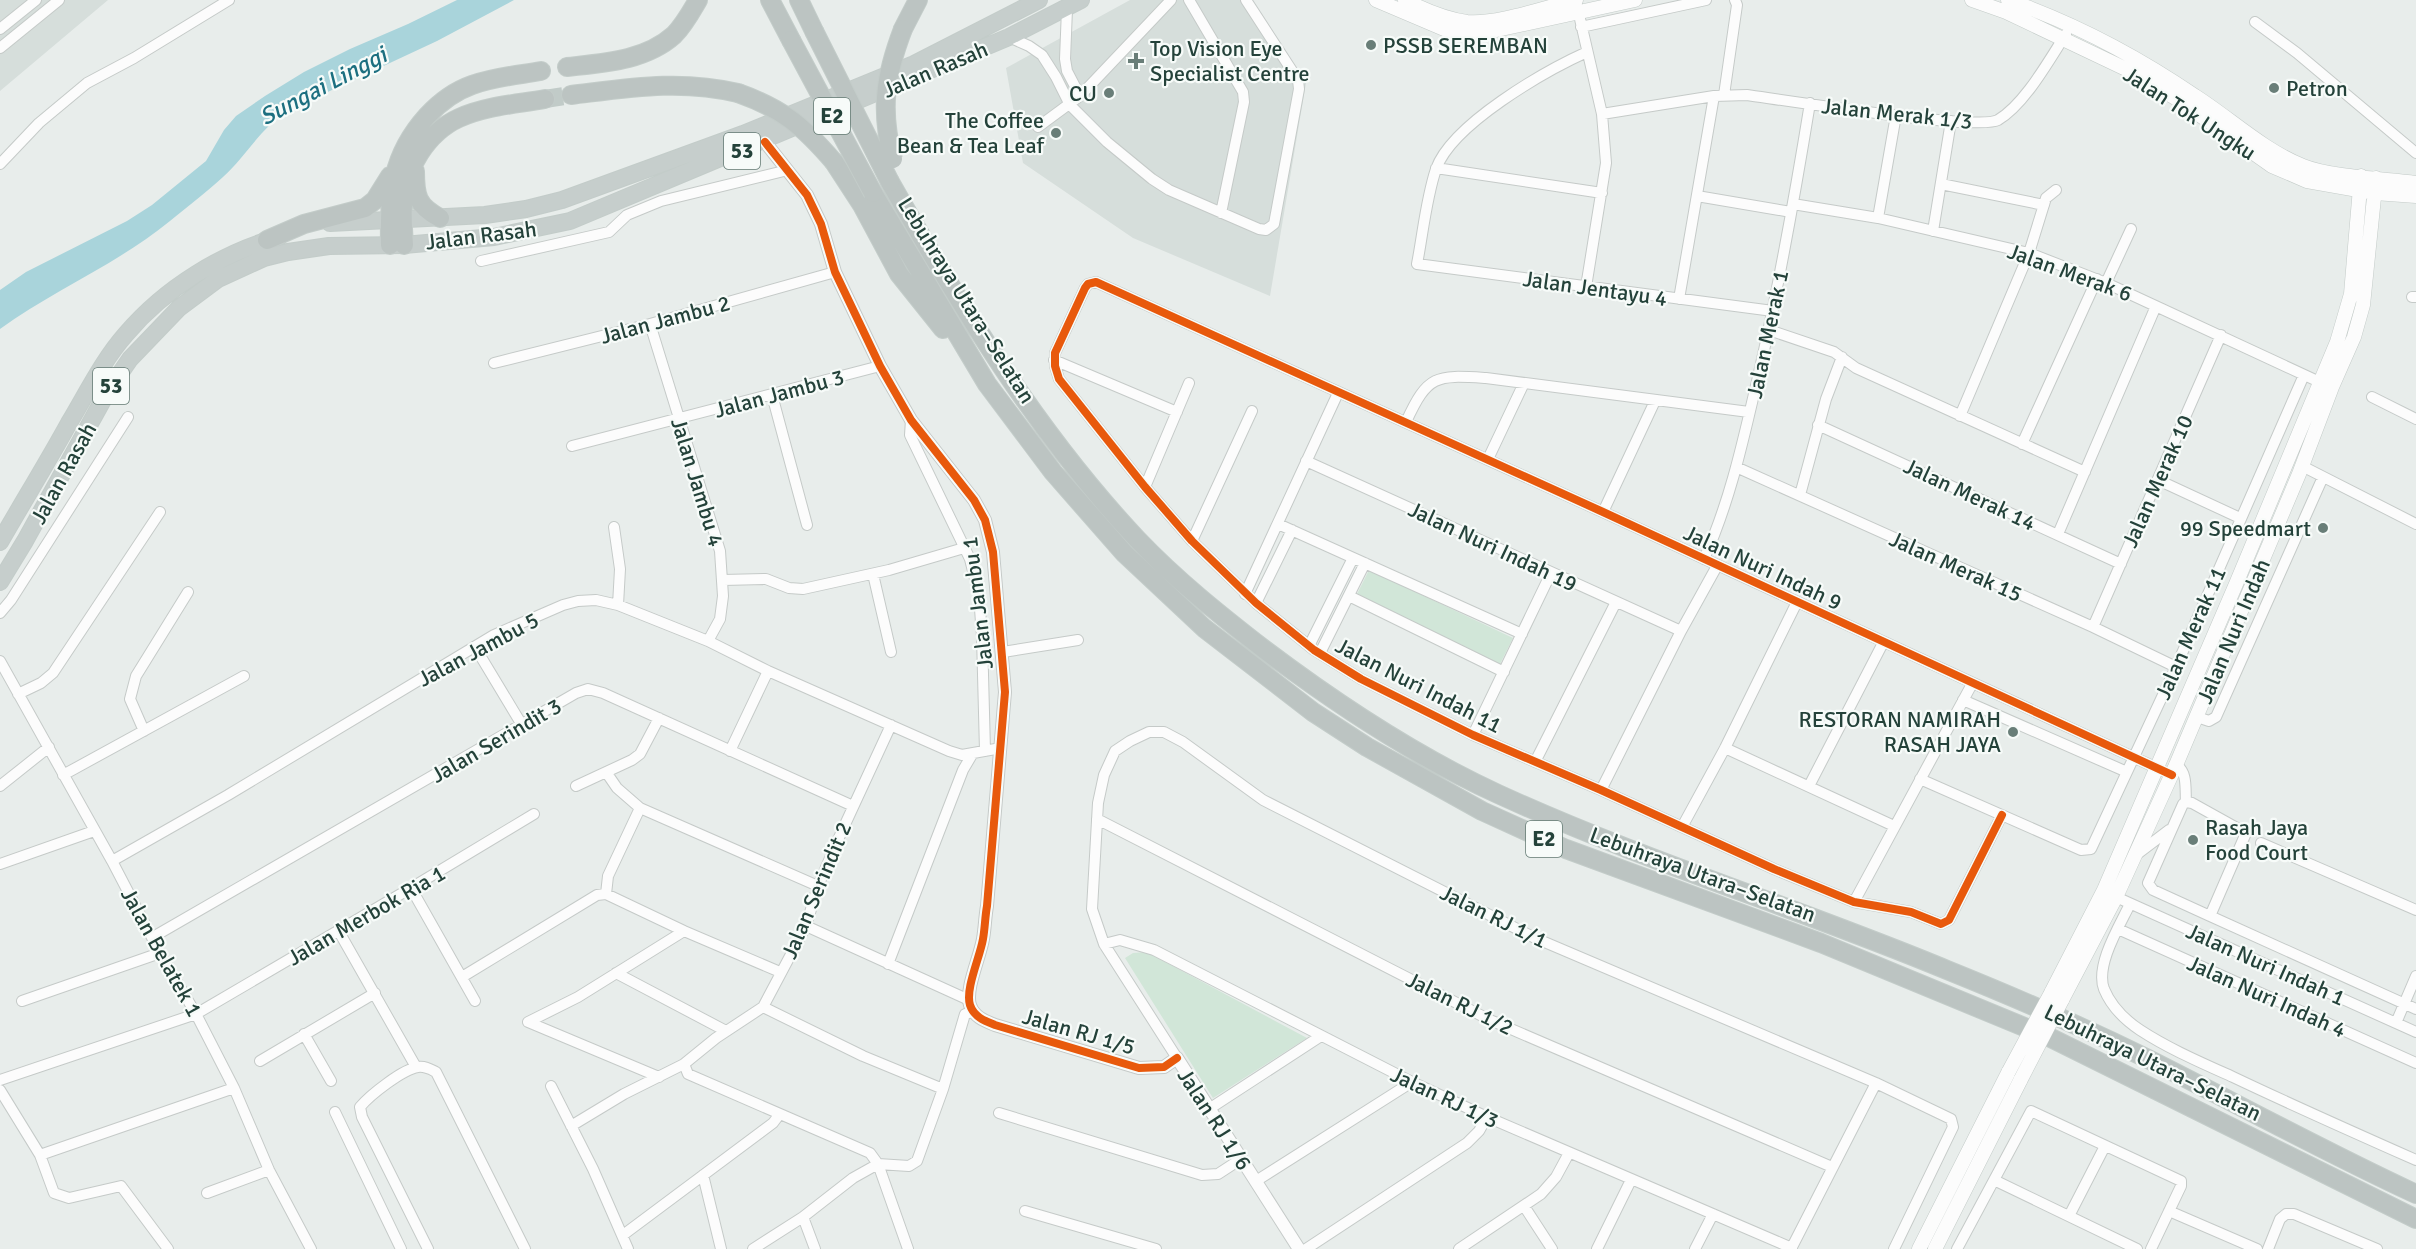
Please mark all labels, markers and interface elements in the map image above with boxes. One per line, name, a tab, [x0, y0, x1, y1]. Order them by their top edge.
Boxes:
place label: PSSB SEREMBAN	[1383, 32, 1548, 59]
street label: Jalan Rasah	[878, 35, 992, 104]
place label: Top Vision Eye Specialist Centre	[1150, 35, 1310, 87]
marker: PSSB SEREMBAN	[1364, 38, 1378, 52]
water label: Sungai Linggi	[254, 39, 394, 132]
marker: Top Vision Eye Specialist Centre	[1127, 52, 1145, 70]
street label: Jalan Tok Ungku	[2119, 61, 2261, 166]
place label: Petron	[2286, 75, 2348, 102]
place label: CU	[1069, 80, 1097, 107]
marker: Petron	[2267, 81, 2281, 95]
marker: CU	[1102, 86, 1116, 100]
street label: Jalan Merak 1/3	[1820, 92, 1974, 135]
road number: E2	[814, 98, 850, 134]
place label: The Coffee Bean & Tea Leaf	[897, 107, 1046, 159]
marker: The Coffee Bean & Tea Leaf	[1049, 126, 1063, 140]
road number: 53	[724, 133, 760, 169]
street label: Lebuhraya Utara–Selatan	[892, 192, 1041, 408]
street label: Jalan Rasah	[424, 215, 538, 256]
street label: Jalan Merak 6	[2004, 237, 2136, 307]
street label: Jalan Jentayu 4	[1521, 265, 1669, 312]
street label: Jalan Merak 1	[1741, 267, 1794, 401]
street label: Jalan Jambu 2	[597, 289, 733, 350]
street label: Jalan Jambu 3	[711, 363, 847, 424]
road number: 53	[93, 368, 129, 404]
street label: Jalan Merak 10	[2116, 411, 2199, 552]
street label: Jalan Jambu 4	[665, 414, 730, 550]
street label: Jalan Rasah	[25, 418, 102, 529]
street label: Jalan Merak 14	[1900, 452, 2040, 537]
street label: Jalan Nuri Indah 19	[1404, 496, 1581, 597]
place label: 99 Speedmart	[2180, 515, 2311, 542]
street label: Jalan Nuri Indah 9	[1680, 519, 1846, 616]
marker: 99 Speedmart	[2316, 521, 2330, 535]
street label: Jalan Merak 15	[1885, 525, 2026, 608]
street label: Jalan Jambu 1	[956, 535, 999, 671]
street label: Jalan Nuri Indah	[2191, 555, 2276, 708]
street label: Jalan Merak 11	[2149, 563, 2232, 704]
street label: Jalan Jambu 5	[413, 606, 543, 693]
street label: Jalan Nuri Indah 11	[1331, 632, 1506, 739]
street label: Jalan Serindit 3	[426, 692, 566, 789]
place label: RESTORAN NAMIRAH RASAH JAYA	[1798, 706, 2002, 758]
marker: RESTORAN NAMIRAH RASAH JAYA	[2006, 725, 2020, 739]
place label: Rasah Jaya Food Court	[2205, 814, 2308, 866]
street label: Jalan Serindit 2	[775, 818, 858, 963]
road number: E2	[1526, 821, 1562, 857]
street label: Lebuhraya Utara–Selatan	[1586, 821, 1819, 928]
marker: Rasah Jaya Food Court	[2186, 833, 2200, 847]
street label: Jalan Merbok Ria 1	[283, 859, 450, 972]
street label: Jalan RJ 1/1	[1436, 879, 1552, 954]
street label: Jalan Belatek 1	[115, 883, 208, 1021]
street label: Jalan Nuri Indah 1	[2182, 917, 2349, 1012]
street label: Jalan Nuri Indah 4	[2183, 949, 2351, 1044]
street label: Jalan RJ 1/2	[1402, 966, 1518, 1041]
street label: Lebuhraya Utara–Selatan	[2040, 998, 2266, 1127]
street label: Jalan RJ 1/5	[1019, 1003, 1138, 1060]
street label: Jalan RJ 1/3	[1387, 1061, 1503, 1134]
street label: Jalan RJ 1/6	[1172, 1063, 1257, 1175]

